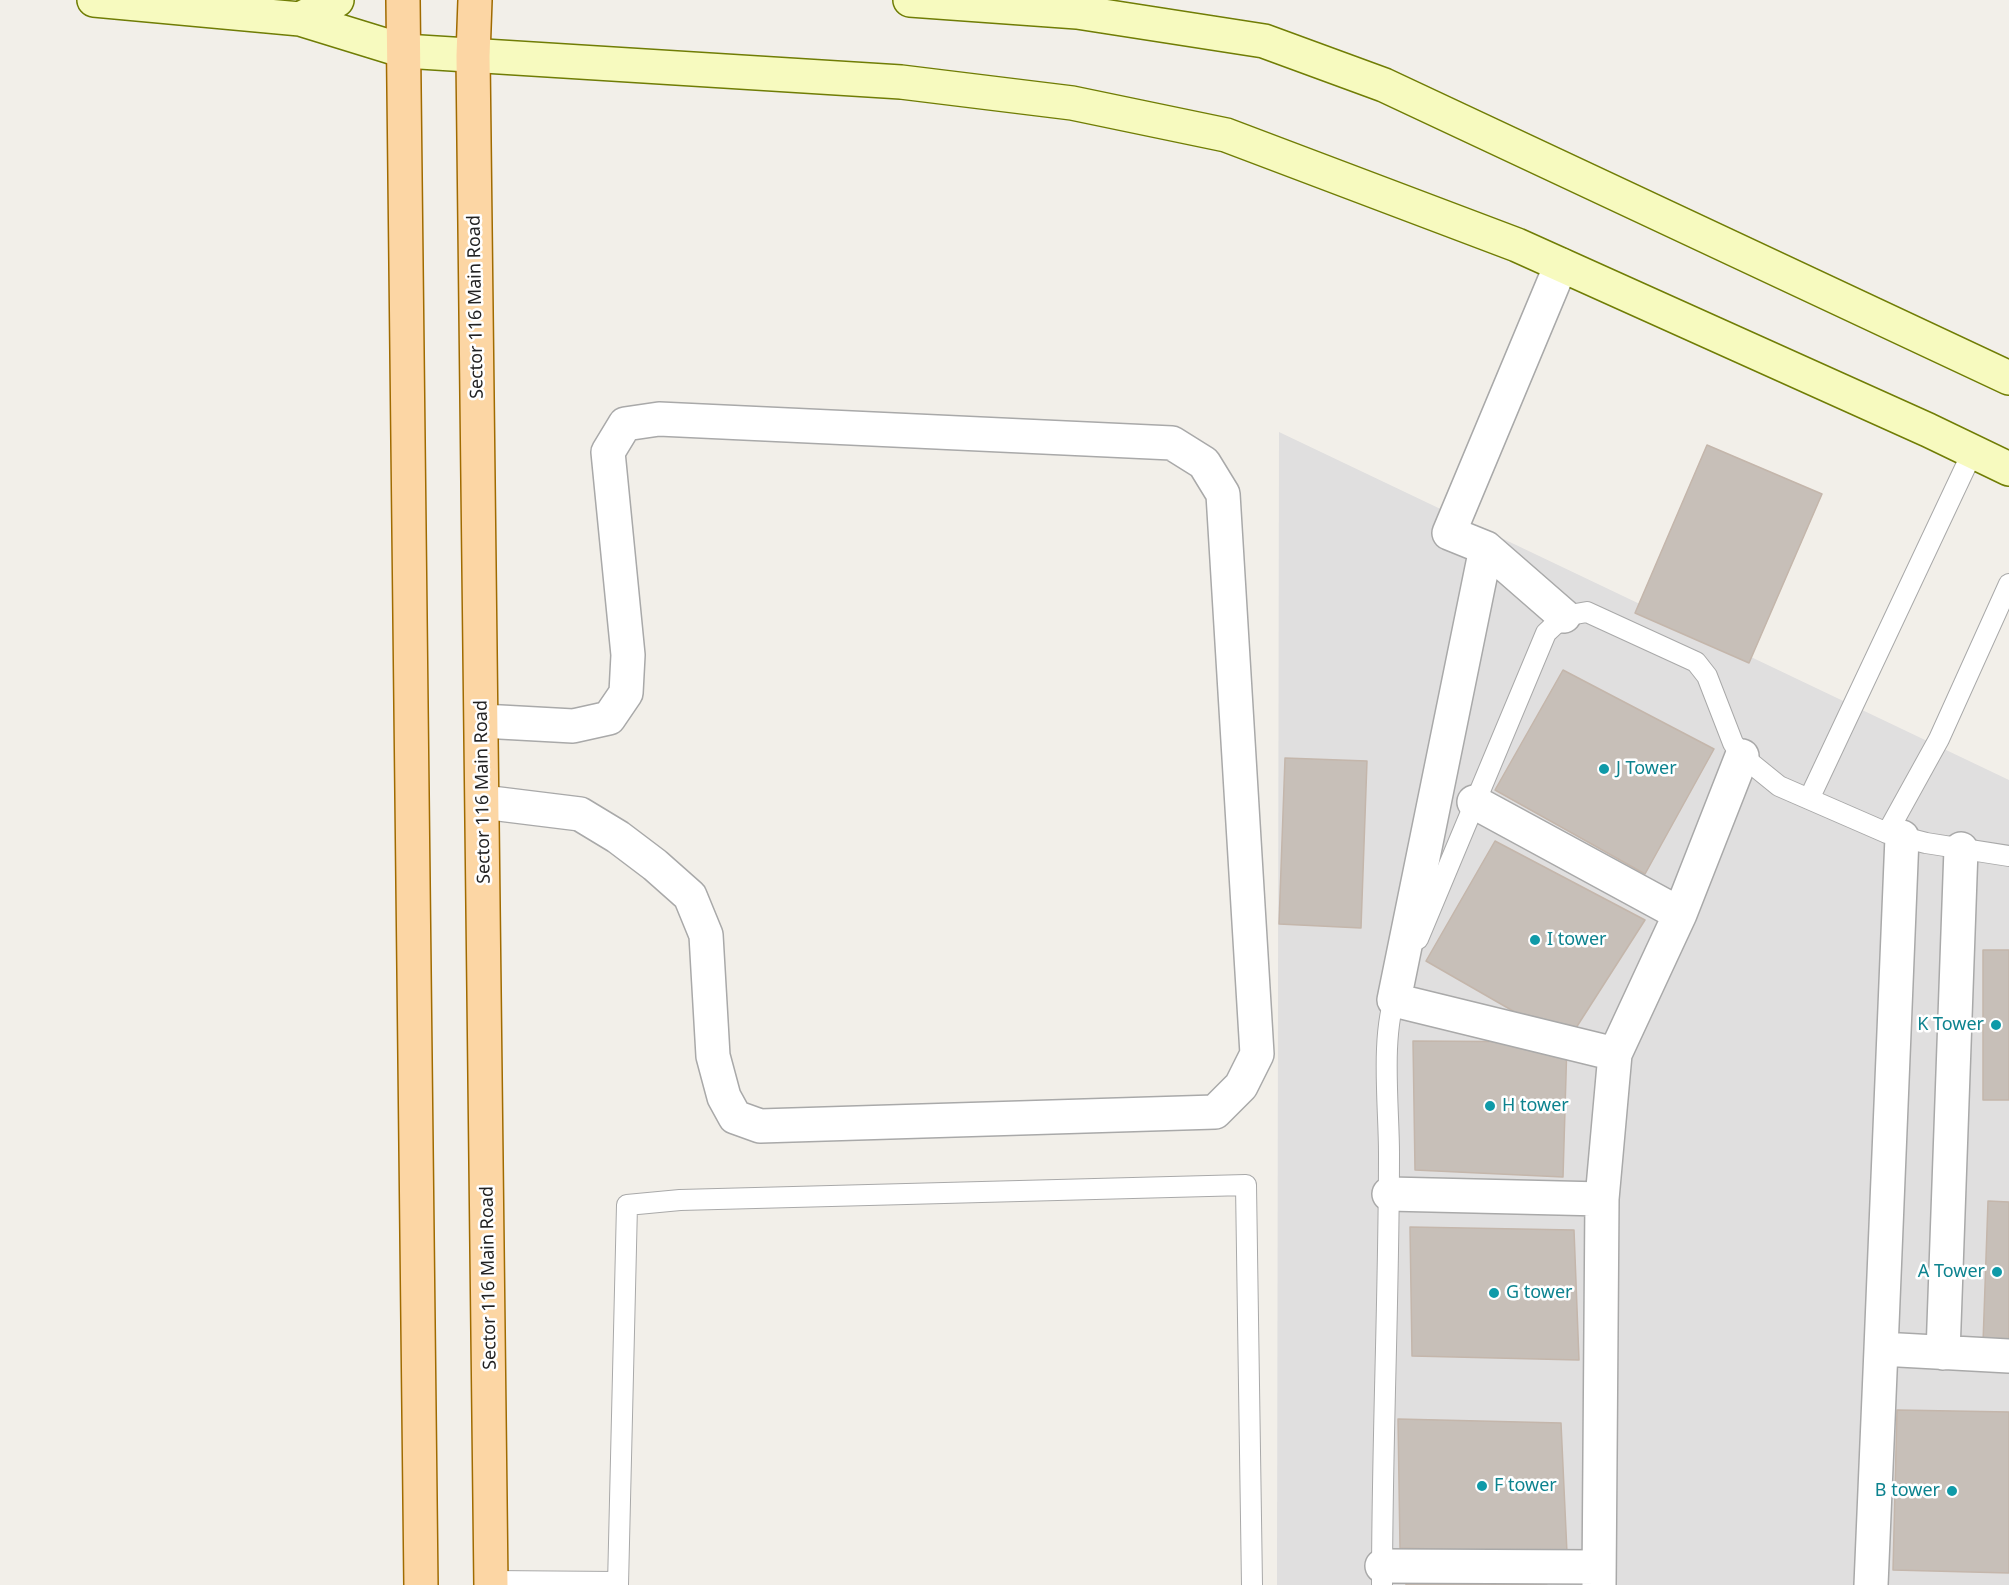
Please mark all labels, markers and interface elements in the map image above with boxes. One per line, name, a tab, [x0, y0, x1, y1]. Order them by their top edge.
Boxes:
street label: Sector 116 Main Road	[464, 215, 488, 399]
street label: Sector 116 Main Road	[471, 700, 495, 884]
place label: J Tower	[1616, 758, 1677, 780]
marker: J Tower	[1597, 762, 1611, 776]
place label: I tower	[1547, 929, 1607, 951]
marker: I tower	[1528, 933, 1542, 947]
place label: K Tower	[1917, 1014, 1984, 1036]
marker: K Tower	[1989, 1018, 2003, 1032]
place label: H tower	[1502, 1095, 1569, 1117]
marker: H tower	[1483, 1099, 1497, 1113]
street label: Sector 116 Main Road	[477, 1186, 501, 1370]
place label: A Tower	[1918, 1261, 1985, 1283]
marker: A Tower	[1990, 1265, 2004, 1279]
place label: G tower	[1506, 1282, 1573, 1304]
marker: G tower	[1487, 1286, 1501, 1300]
place label: F tower	[1494, 1475, 1557, 1497]
marker: F tower	[1475, 1479, 1489, 1493]
place label: B tower	[1875, 1480, 1940, 1502]
marker: B tower	[1945, 1484, 1959, 1498]

